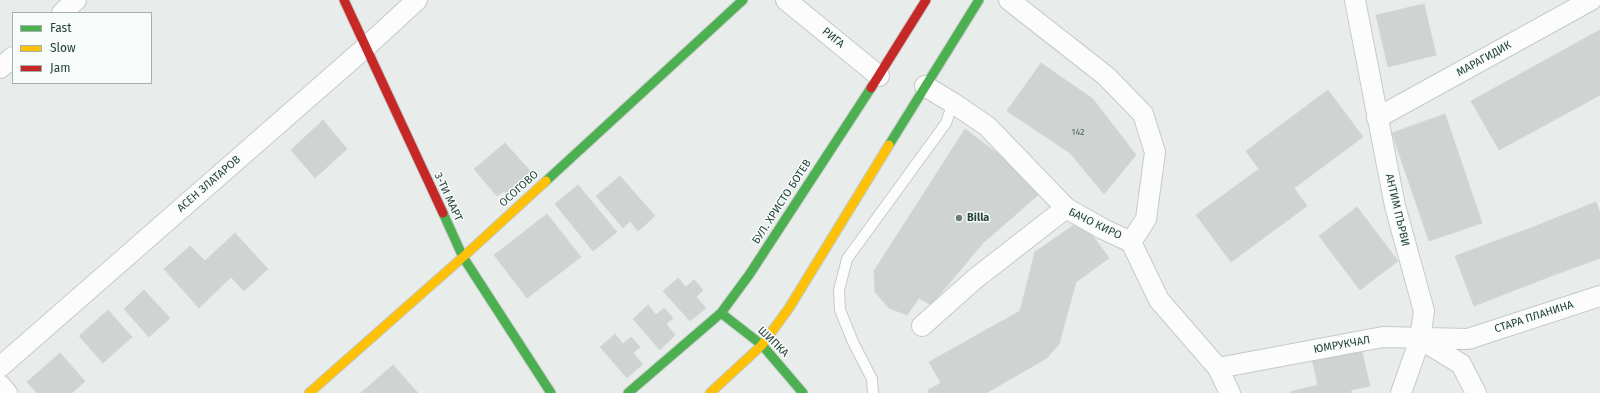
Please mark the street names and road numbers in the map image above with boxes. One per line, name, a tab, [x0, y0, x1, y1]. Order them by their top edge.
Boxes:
street label: РИГА	[819, 25, 847, 51]
street label: МАРАГИДИК	[1454, 39, 1514, 79]
street label: АСЕН ЗЛАТАРОВ	[175, 153, 243, 215]
street label: БУЛ. ХРИСТО БОТЕВ	[750, 157, 814, 247]
street label: ОСОГОВО	[497, 168, 541, 210]
street label: 3-ТИ МАРТ	[431, 171, 465, 223]
street label: АНТИМ ПЪРВИ	[1382, 172, 1412, 248]
street label: БАЧО КИРО	[1066, 205, 1124, 243]
street label: СТАРА ПЛАНИНА	[1493, 298, 1575, 336]
street label: ШИПКА	[755, 324, 791, 360]
street label: ЮМРУКЧАЛ	[1313, 334, 1371, 356]

